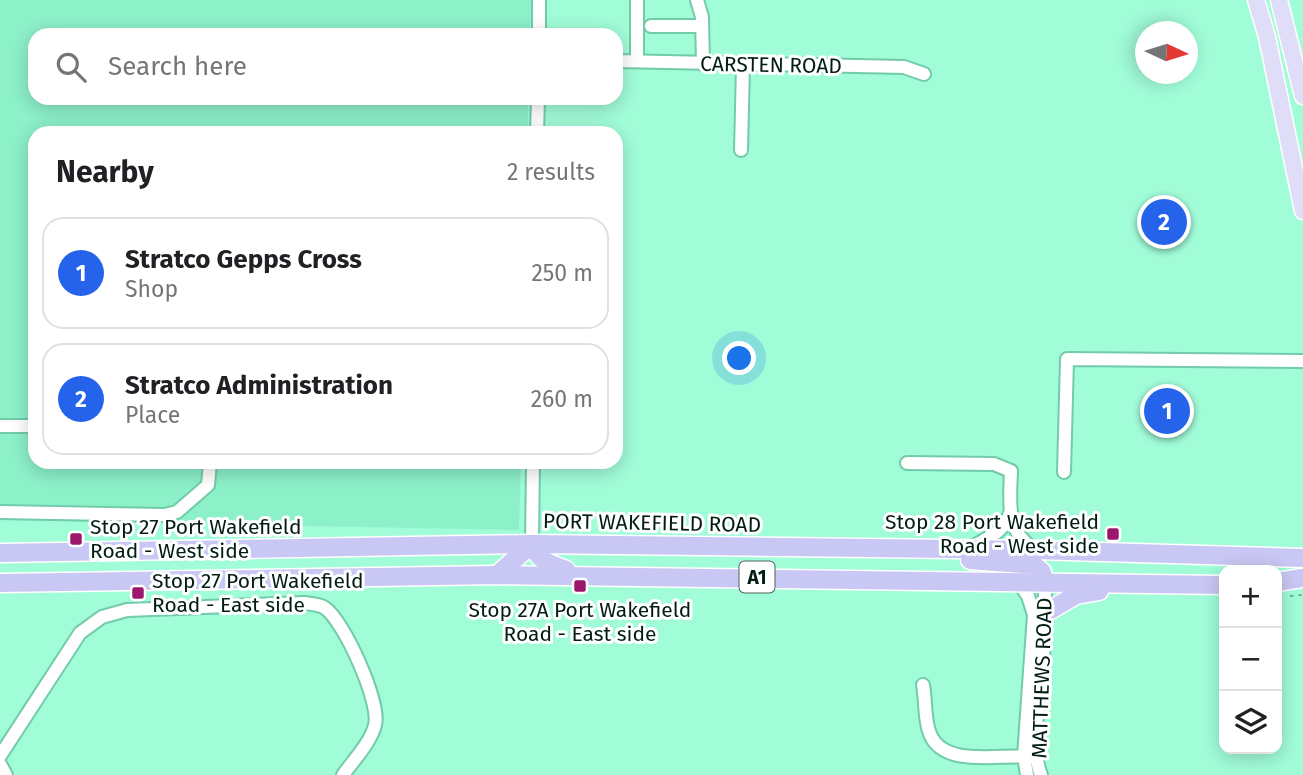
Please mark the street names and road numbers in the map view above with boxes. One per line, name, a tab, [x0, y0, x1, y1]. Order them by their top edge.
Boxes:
street label: CARSTEN ROAD	[700, 51, 842, 79]
street label: PORT WAKEFIELD ROAD	[543, 508, 761, 538]
road number: A1	[740, 562, 774, 592]
street label: MATTHEWS ROAD	[1026, 597, 1058, 759]

